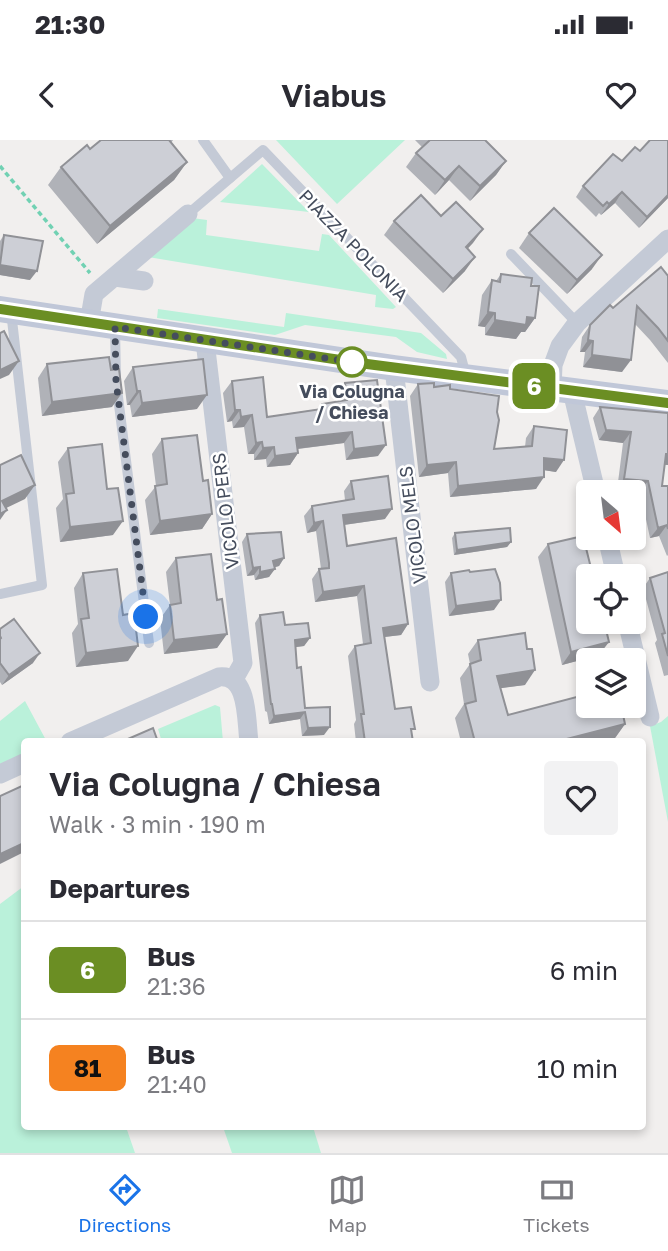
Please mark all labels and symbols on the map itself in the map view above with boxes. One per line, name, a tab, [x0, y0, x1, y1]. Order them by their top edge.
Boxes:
street label: PIAZZA POLONIA	[295, 184, 413, 306]
marker: Via Colugna / Chiesa	[337, 347, 367, 377]
line badge: 6	[511, 363, 557, 409]
place label: Via Colugna / Chiesa	[299, 380, 405, 423]
street label: VICOLO PERS	[207, 452, 243, 570]
street label: VICOLO MELS	[394, 465, 430, 585]
north arrow	[576, 480, 646, 550]
your location	[128, 599, 163, 634]

